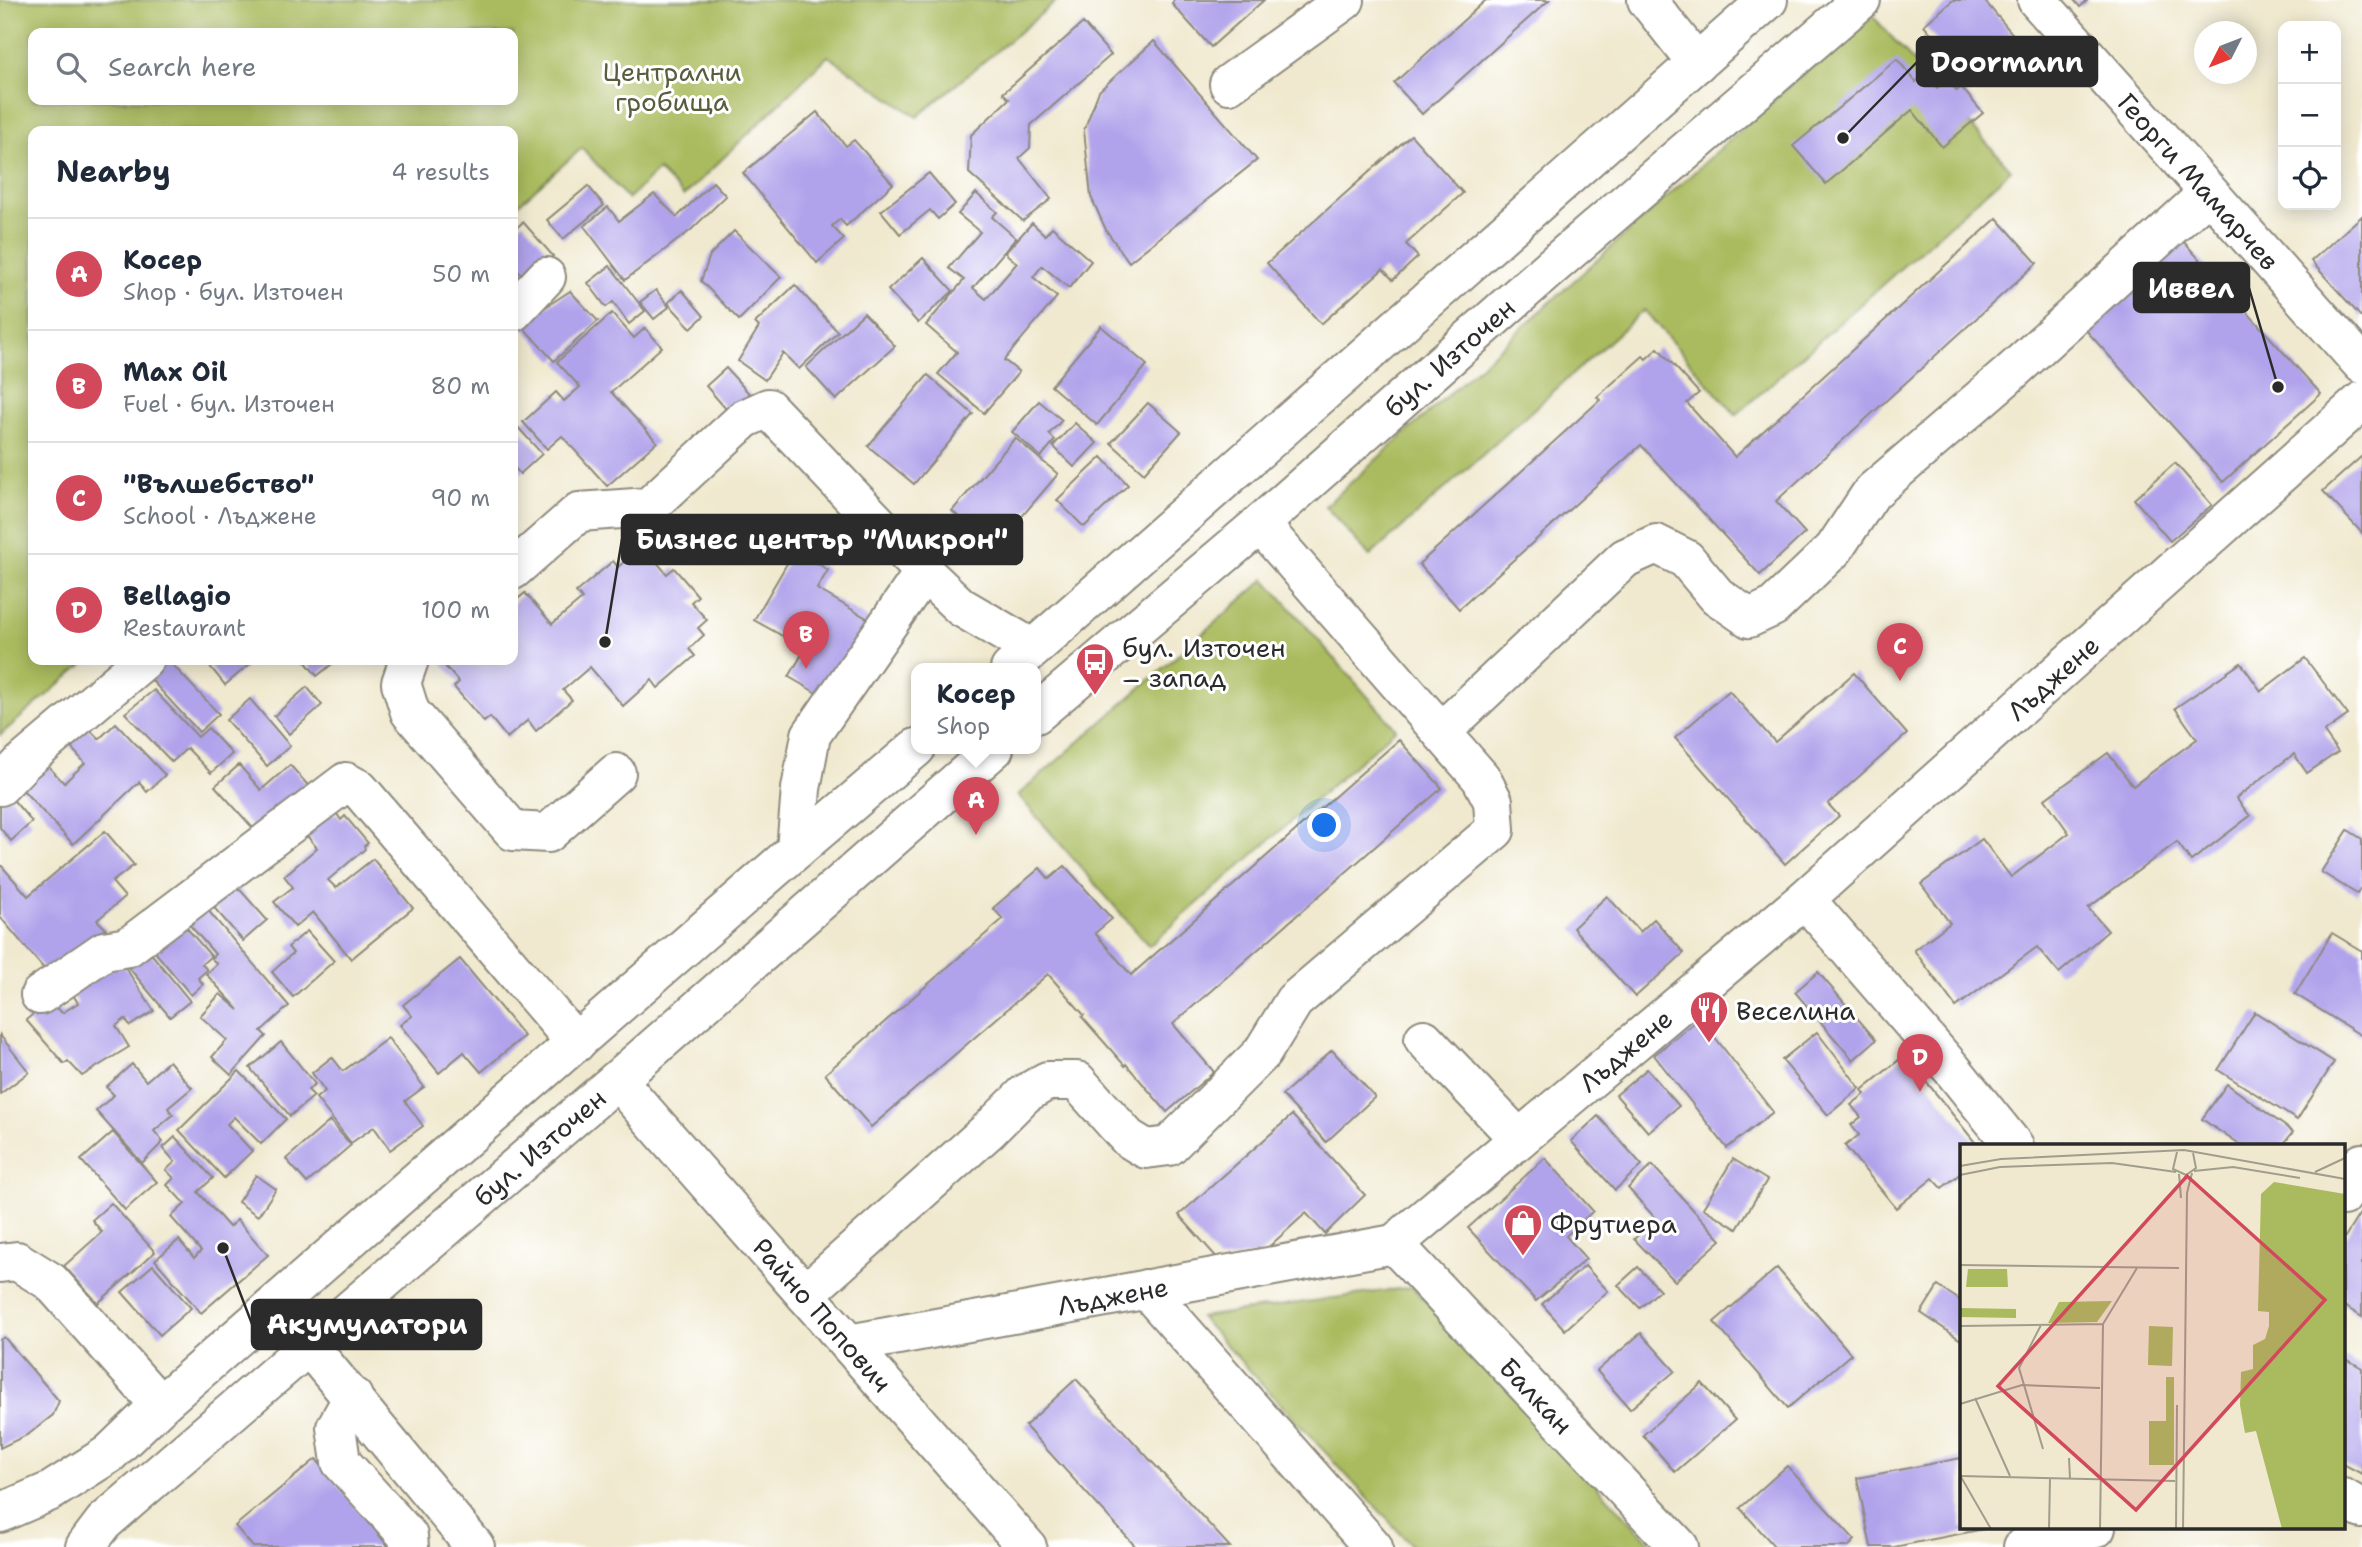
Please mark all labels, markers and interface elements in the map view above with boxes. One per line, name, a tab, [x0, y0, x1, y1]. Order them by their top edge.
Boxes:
north arrow	[2194, 21, 2257, 84]
map controls	[2278, 21, 2341, 210]
button: +	[2278, 21, 2341, 84]
search box	[28, 28, 518, 105]
callout: Doormann	[1917, 37, 2097, 86]
text: Doormann	[1931, 43, 2083, 81]
icon: search	[52, 48, 90, 86]
text: Search here	[108, 49, 257, 84]
park label: Централни гробища	[602, 54, 742, 119]
button: −	[2278, 84, 2341, 147]
street label: Георги Мамарчев	[2110, 85, 2287, 277]
button: locate	[2278, 147, 2341, 210]
text: Nearby	[56, 151, 171, 192]
text: 4 results	[391, 157, 490, 187]
text: Косер	[123, 242, 202, 277]
text: A	[70, 259, 88, 289]
text: 50 m	[432, 259, 490, 289]
callout: Иввел	[2134, 263, 2249, 312]
text: Иввел	[2148, 269, 2234, 307]
text: Shop · бул. Източен	[123, 277, 343, 307]
street label: бул. Източен	[1376, 290, 1522, 424]
text: Max Oil	[123, 354, 228, 389]
text: B	[72, 371, 86, 401]
text: 80 m	[431, 371, 490, 401]
text: Fuel · бул. Източен	[123, 389, 335, 419]
text: "Вълшебство"	[123, 466, 314, 501]
text: C	[72, 483, 86, 513]
text: 90 m	[430, 483, 490, 513]
text: School · Лъджене	[123, 501, 317, 531]
callout: Бизнес център "Микрон"	[622, 515, 1022, 564]
text: Бизнес център "Микрон"	[636, 520, 1008, 558]
text: Bellagio	[123, 578, 231, 613]
text: D	[71, 595, 87, 625]
text: 100 m	[421, 595, 490, 625]
pin: B	[783, 611, 829, 669]
text: Restaurant	[123, 613, 246, 643]
pin: C	[1877, 623, 1923, 681]
street label: Лъджене	[1999, 627, 2106, 728]
place label: бул. Източен – запад	[1122, 630, 1286, 695]
bus stop icon: бул. Източен – запад	[1074, 641, 1116, 696]
popup	[911, 663, 1041, 754]
text: Косер	[937, 676, 1015, 711]
text: Shop	[937, 711, 990, 741]
pin: A	[953, 777, 999, 835]
your location	[1307, 808, 1341, 842]
restaurant icon: Веселина	[1688, 989, 1730, 1044]
place label: Веселина	[1736, 993, 1855, 1028]
street label: Лъджене	[1571, 1000, 1679, 1099]
pin: D	[1897, 1034, 1943, 1092]
street label: бул. Източен	[466, 1080, 613, 1214]
inset map	[1960, 1144, 2344, 1530]
shop icon: Фрутиера	[1502, 1202, 1544, 1257]
place label: Фрутиера	[1550, 1206, 1677, 1241]
street label: Райно Попович	[746, 1230, 900, 1399]
street label: Лъджене	[1054, 1268, 1171, 1323]
callout: Акумулатори	[252, 1300, 481, 1349]
text: Акумулатори	[266, 1305, 468, 1343]
street label: Балкан	[1492, 1350, 1581, 1441]

